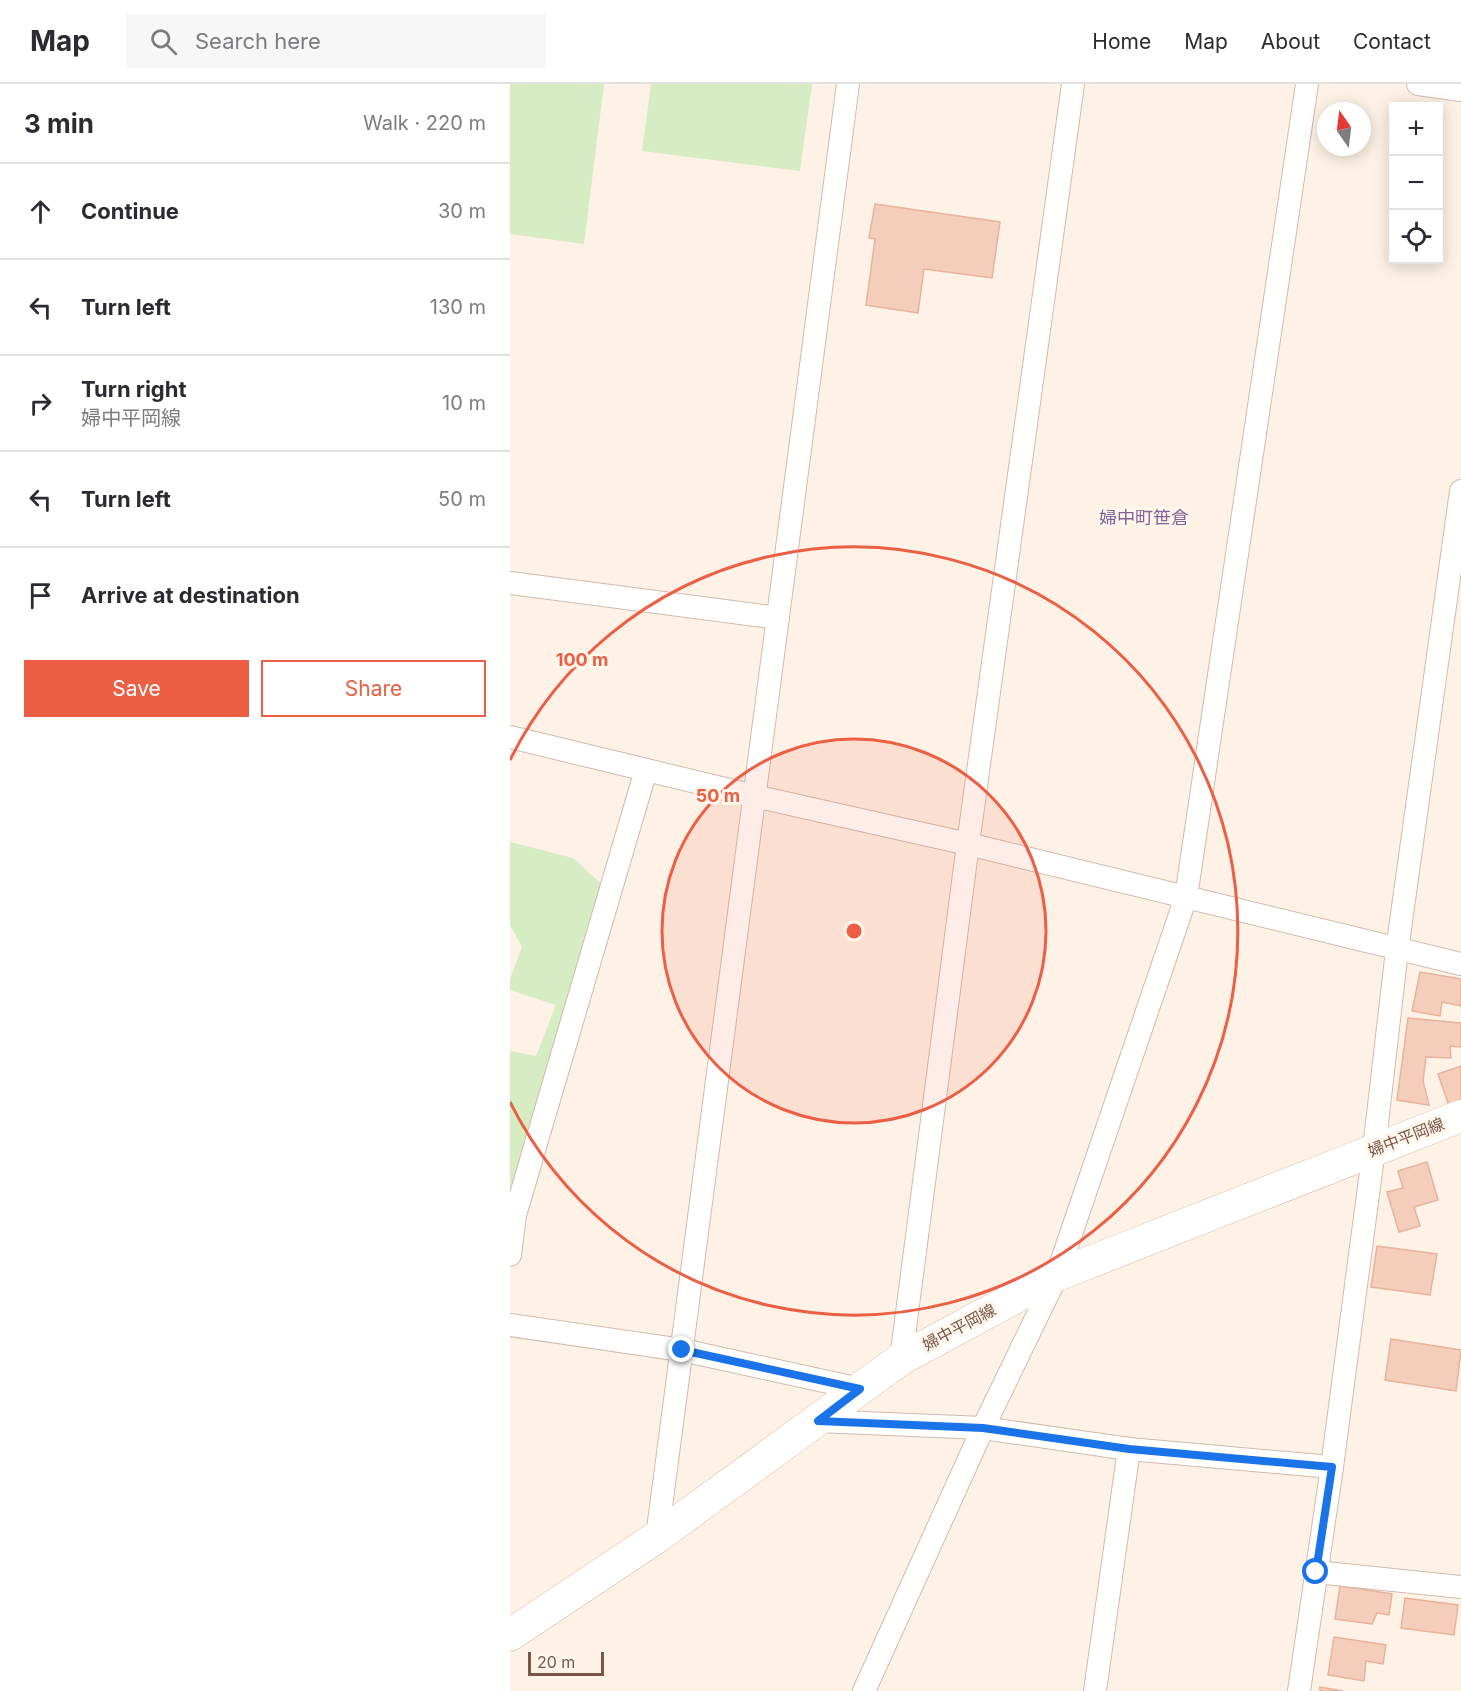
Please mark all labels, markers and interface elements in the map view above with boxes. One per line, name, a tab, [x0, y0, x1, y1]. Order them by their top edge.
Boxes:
search box	[126, 14, 546, 68]
text: Map	[30, 24, 90, 58]
icon: search	[147, 25, 180, 58]
text: Search here	[195, 28, 321, 54]
text: Home	[1092, 29, 1151, 54]
text: Map	[1184, 29, 1228, 54]
text: About	[1261, 29, 1320, 54]
text: Contact	[1353, 29, 1431, 54]
north arrow	[1317, 102, 1371, 156]
map controls	[1389, 102, 1443, 264]
button: +	[1389, 102, 1443, 156]
text: 3 min	[24, 108, 94, 139]
text: Walk · 220 m	[363, 111, 486, 135]
button: −	[1389, 156, 1443, 210]
icon: ahead	[24, 195, 57, 228]
text: Continue	[81, 198, 179, 224]
text: 30 m	[438, 199, 486, 223]
button: locate	[1389, 210, 1443, 264]
icon: left	[24, 291, 57, 324]
text: Turn left	[81, 294, 171, 320]
text: 130 m	[430, 295, 486, 319]
text: Turn right	[81, 376, 187, 402]
icon: right	[24, 387, 57, 420]
text: 10 m	[442, 391, 486, 415]
text: 婦中平岡線	[81, 406, 181, 430]
icon: left	[24, 483, 57, 516]
text: Turn left	[81, 486, 171, 512]
text: 50 m	[438, 487, 486, 511]
district label: 婦中町笹倉	[1099, 507, 1189, 528]
icon: arrive	[24, 579, 57, 612]
text: Arrive at destination	[81, 582, 300, 608]
text: 100 m	[556, 649, 608, 670]
button: Save	[24, 660, 249, 717]
button: Share	[261, 660, 486, 717]
text: 50 m	[696, 785, 740, 806]
centre of rings	[844, 921, 864, 941]
street label: 婦中平岡線	[1365, 1113, 1447, 1161]
street label: 婦中平岡線	[919, 1299, 999, 1355]
route end	[668, 1336, 694, 1362]
route start	[1302, 1558, 1328, 1584]
scale bar	[528, 1649, 604, 1676]
text: 20 m	[537, 1652, 575, 1672]

